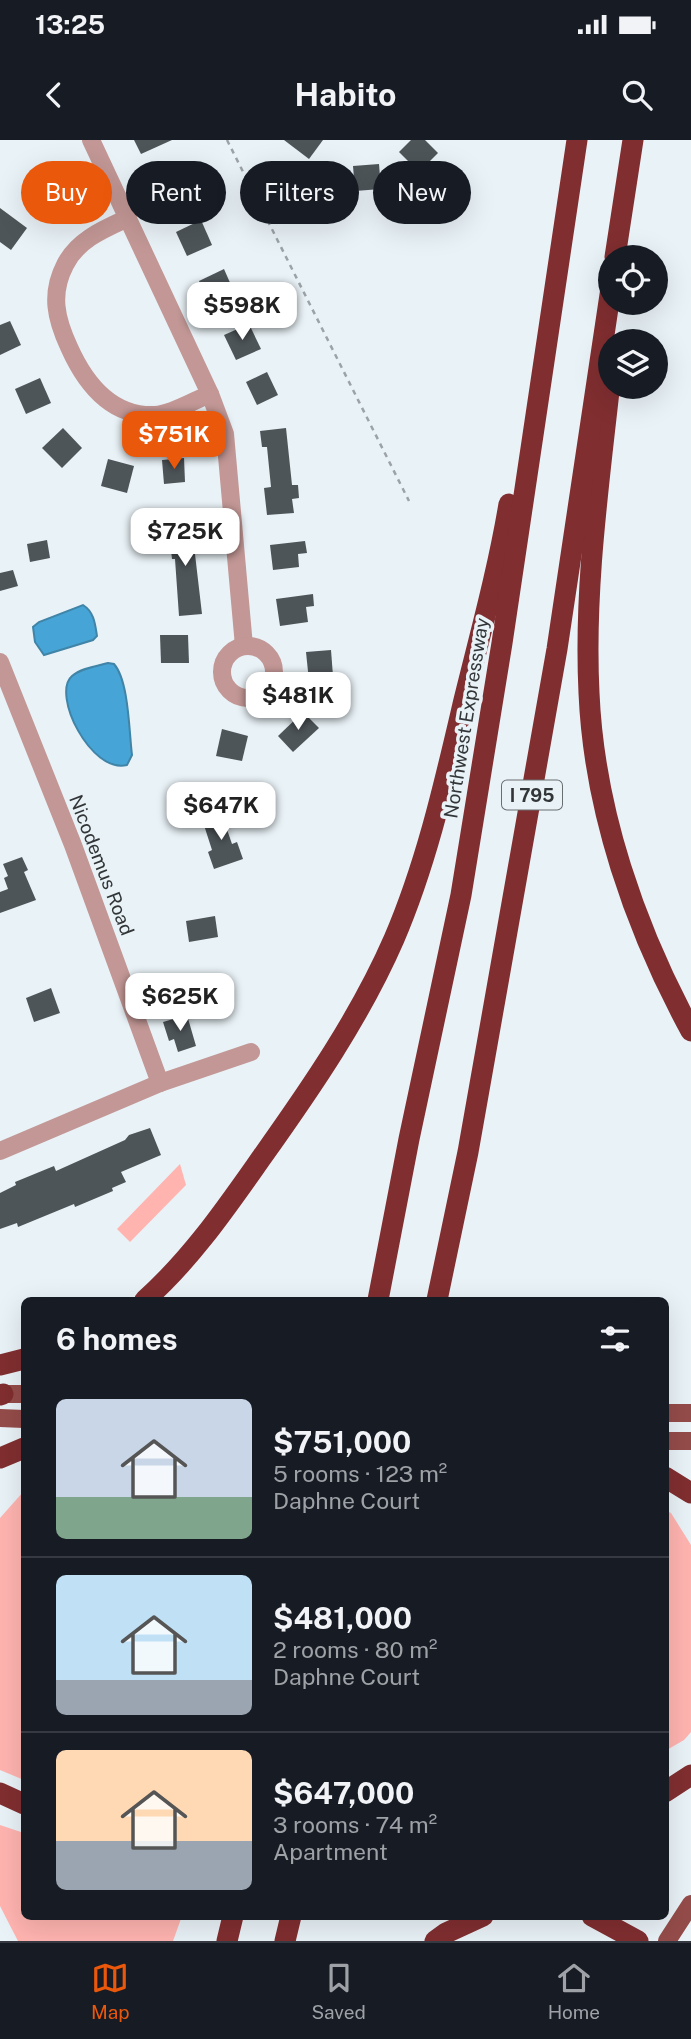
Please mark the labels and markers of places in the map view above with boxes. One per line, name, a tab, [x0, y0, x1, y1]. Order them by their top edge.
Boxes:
pin: $598K	[193, 282, 291, 342]
pin: $751K	[125, 412, 223, 471]
pin: $725K	[136, 508, 234, 568]
pin: $481K	[249, 672, 347, 732]
pin: $647K	[172, 782, 270, 842]
pin: $625K	[131, 974, 229, 1033]

